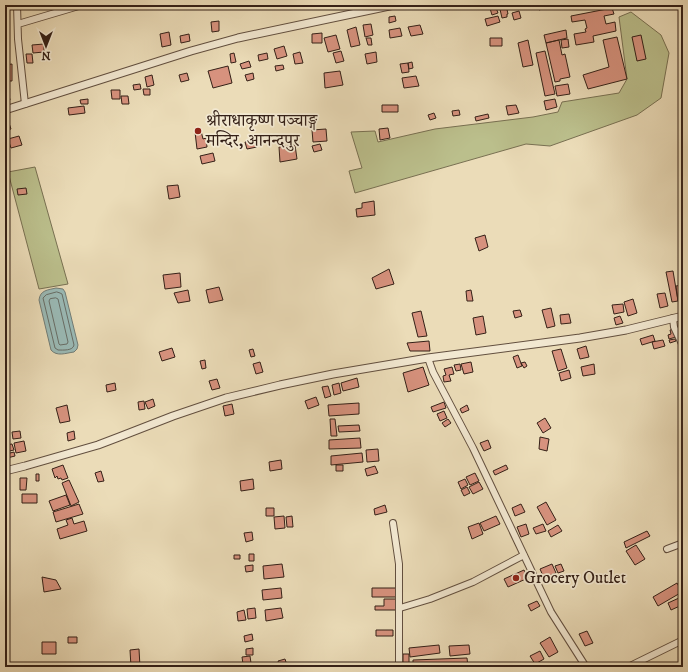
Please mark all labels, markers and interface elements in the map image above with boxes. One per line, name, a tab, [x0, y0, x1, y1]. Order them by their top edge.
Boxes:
north arrow	[26, 26, 66, 66]
text: N	[41, 48, 51, 62]
place label: श्रीराधाकृष्ण पञ्चाङ्ग मन्दिर, आनन्दपुर	[205, 110, 319, 152]
marker: श्रीराधाकृष्ण पञ्चाङ्ग मन्दिर, आनन्दपुर	[193, 126, 203, 136]
place label: Grocery Outlet	[524, 567, 627, 589]
marker: Grocery Outlet	[511, 573, 521, 583]

